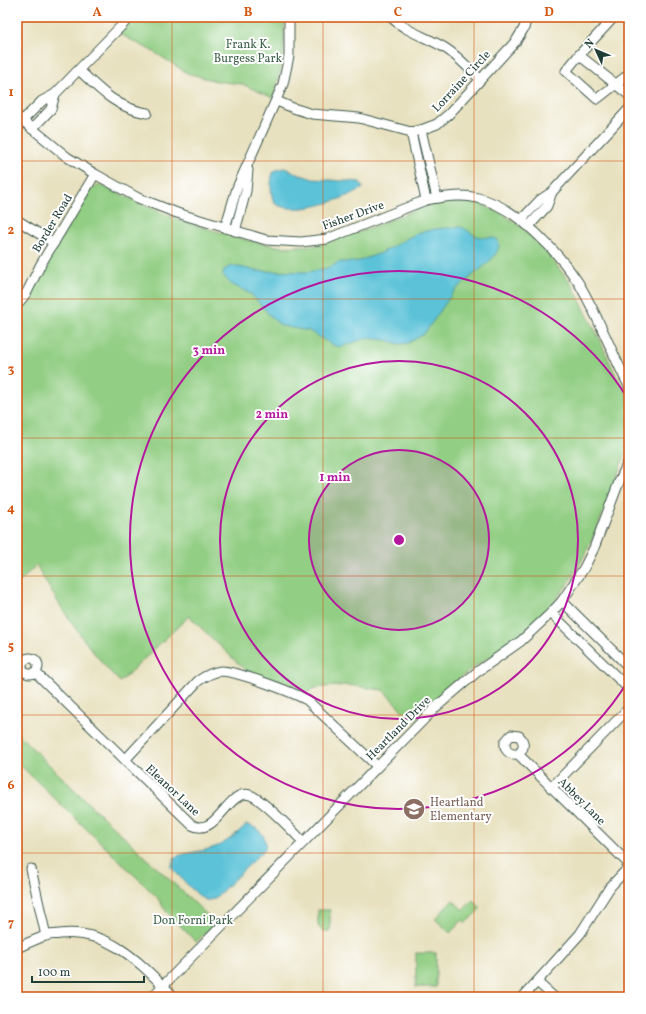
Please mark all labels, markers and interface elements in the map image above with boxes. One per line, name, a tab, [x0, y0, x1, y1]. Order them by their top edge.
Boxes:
text: A	[92, 4, 102, 22]
text: B	[244, 4, 253, 22]
text: C	[394, 4, 402, 22]
text: D	[544, 4, 554, 22]
north arrow	[576, 30, 616, 70]
text: N	[582, 36, 598, 52]
park label: Frank K. Burgess Park	[214, 37, 283, 67]
street label: Lorraine Circle	[429, 47, 495, 116]
text: 1	[8, 84, 14, 102]
street label: Border Road	[29, 191, 77, 256]
street label: Fisher Drive	[320, 197, 387, 235]
text: 2	[8, 222, 15, 240]
text: 3 min	[193, 343, 225, 359]
text: 3	[8, 361, 15, 379]
text: 2 min	[256, 407, 288, 423]
text: 1 min	[320, 470, 351, 486]
text: 4	[7, 500, 15, 518]
centre of rings	[392, 533, 406, 547]
text: 5	[8, 638, 14, 656]
street label: Heartland Drive	[363, 693, 435, 764]
street label: Eleanor Lane	[142, 761, 203, 820]
street label: Abbey Lane	[554, 774, 609, 829]
text: 6	[7, 777, 15, 795]
place label: Heartland Elementary	[430, 795, 492, 825]
school or university icon: Heartland Elementary	[401, 796, 427, 822]
park label: Don Forni Park	[153, 913, 233, 929]
text: 7	[8, 915, 14, 933]
scale bar	[32, 958, 144, 984]
text: 100 m	[38, 965, 71, 981]

